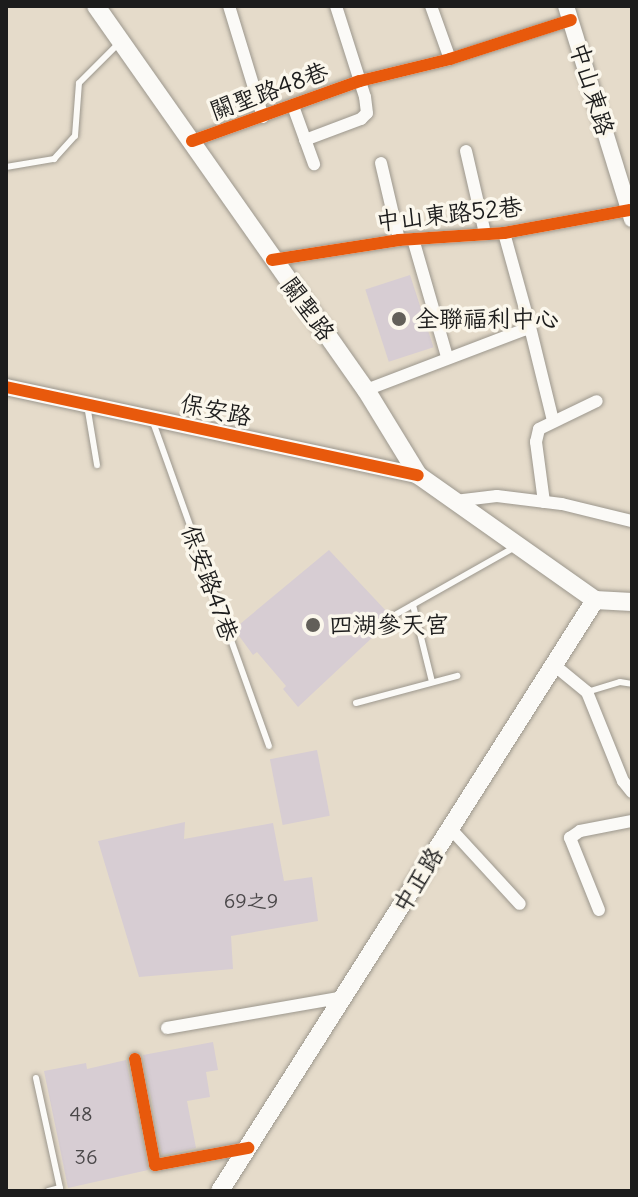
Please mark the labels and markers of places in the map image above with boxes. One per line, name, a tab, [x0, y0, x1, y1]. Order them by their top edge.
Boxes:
place label: 全聯福利中心	[415, 305, 559, 333]
marker: 全聯福利中心	[390, 310, 408, 328]
place label: 四湖參天宮	[329, 611, 449, 639]
marker: 四湖參天宮	[304, 616, 322, 634]

